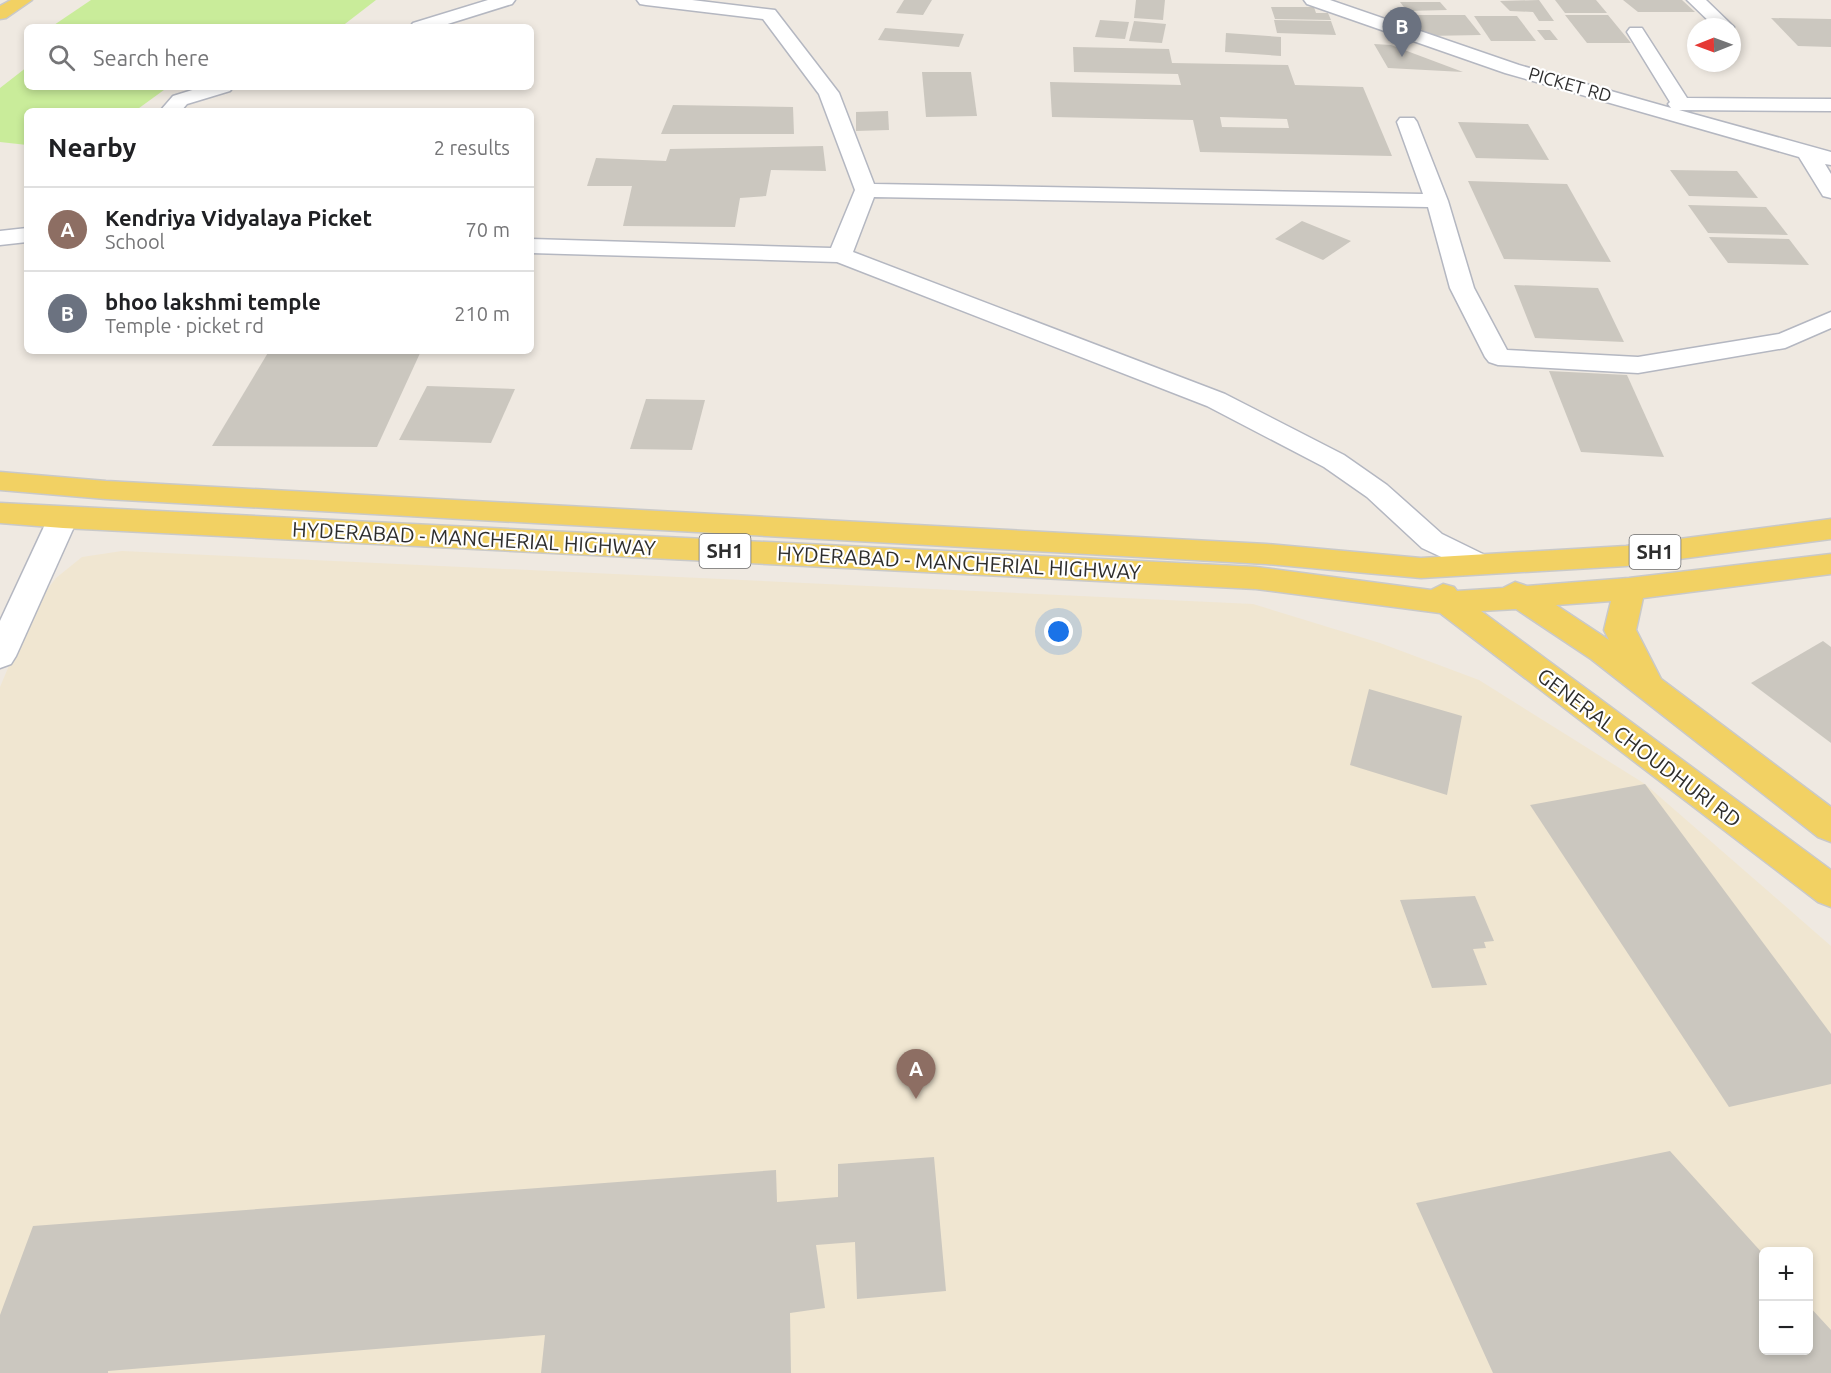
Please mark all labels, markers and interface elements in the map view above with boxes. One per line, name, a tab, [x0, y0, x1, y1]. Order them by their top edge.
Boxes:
pin: B	[1382, 8, 1422, 57]
north arrow	[1687, 18, 1741, 72]
search box	[24, 24, 534, 90]
icon: search	[45, 41, 78, 74]
text: Search here	[93, 45, 209, 70]
street label: PICKET RD	[1526, 63, 1614, 105]
text: Nearby	[48, 133, 136, 162]
text: 2 results	[434, 136, 510, 159]
text: Kendriya Vidyalaya Picket	[105, 205, 372, 230]
text: A	[60, 218, 75, 241]
text: 70 m	[466, 218, 510, 241]
text: School	[105, 230, 165, 253]
text: bhoo lakshmi temple	[105, 289, 321, 314]
text: B	[61, 302, 74, 325]
text: 210 m	[454, 302, 510, 325]
text: Temple · picket rd	[105, 314, 264, 337]
street label: HYDERABAD - MANCHERIAL HIGHWAY	[292, 516, 656, 560]
road number: SH1	[700, 534, 750, 568]
road number: SH1	[1630, 535, 1680, 569]
street label: HYDERABAD - MANCHERIAL HIGHWAY	[777, 540, 1141, 584]
your location	[1044, 617, 1073, 646]
street label: GENERAL CHOUDHURI RD	[1533, 663, 1746, 832]
pin: A	[896, 1050, 936, 1099]
map controls	[1759, 1247, 1813, 1355]
button: +	[1759, 1247, 1813, 1301]
button: −	[1759, 1301, 1813, 1355]

